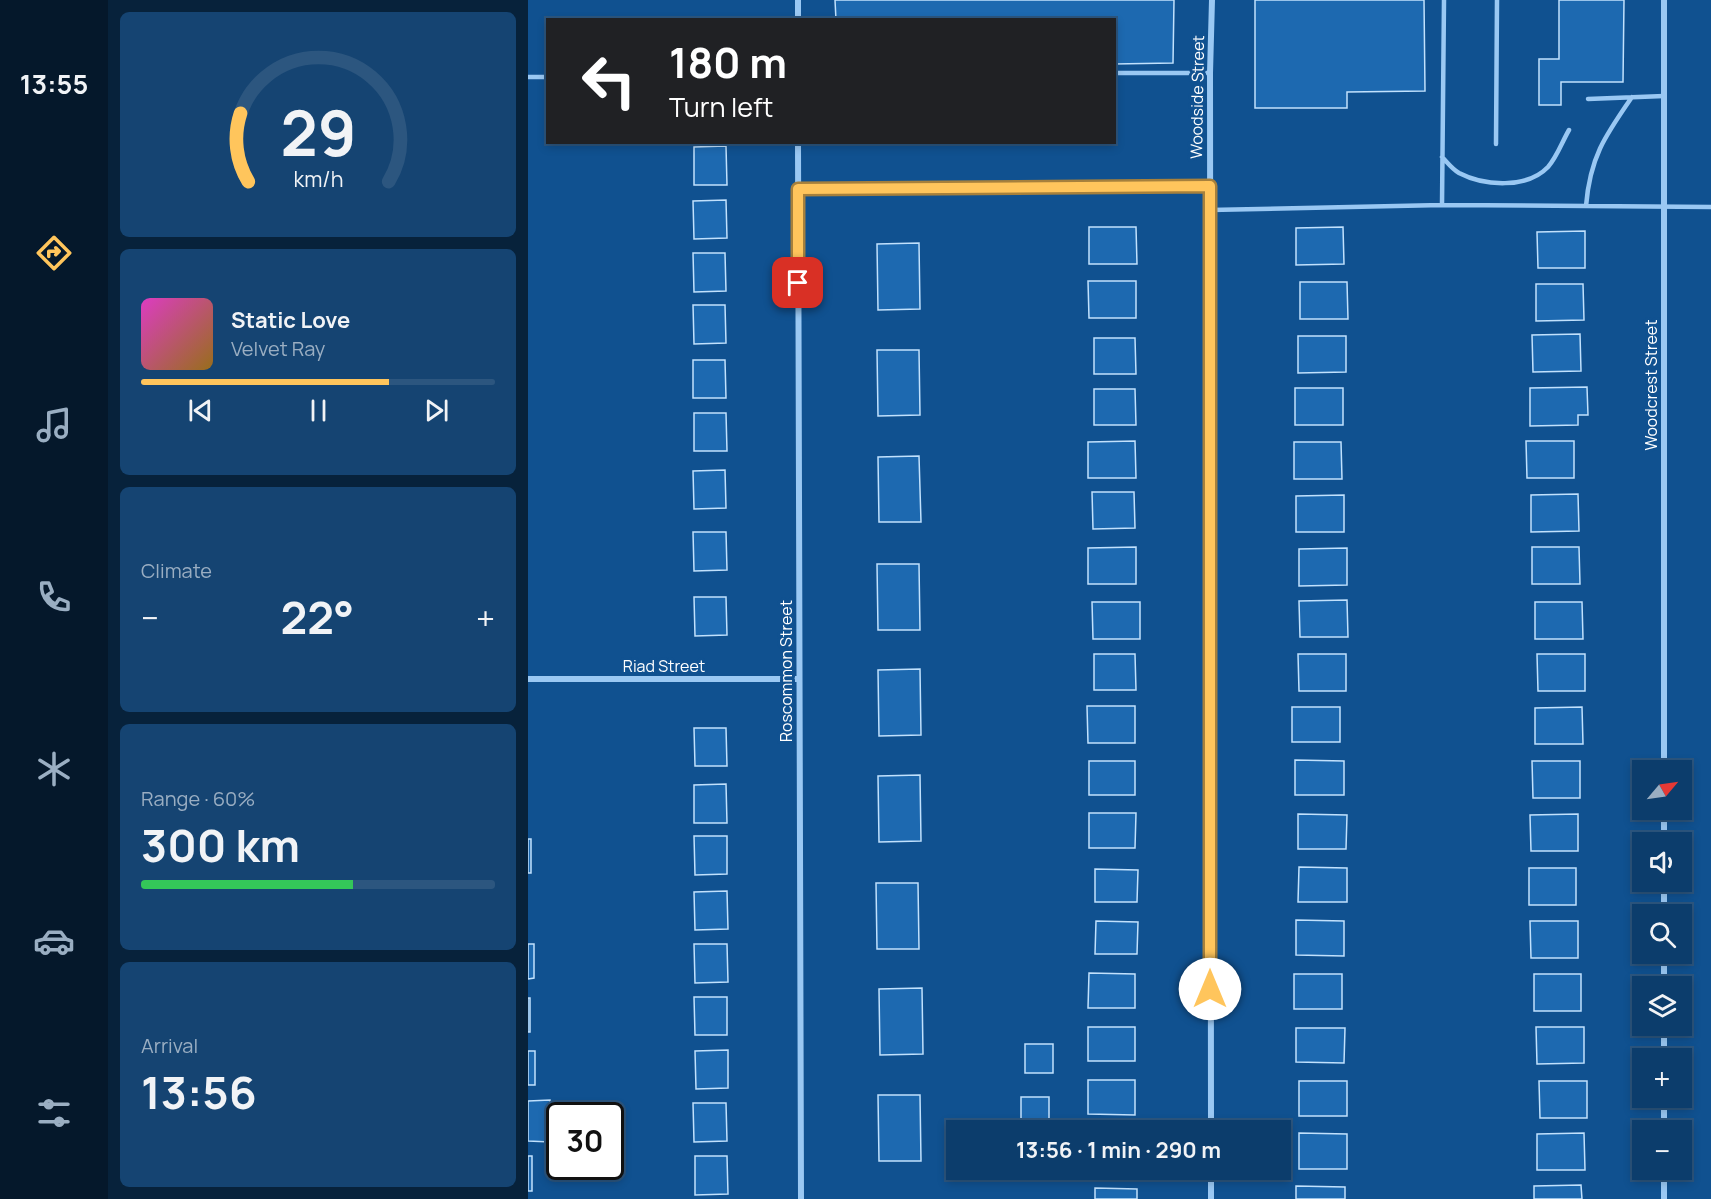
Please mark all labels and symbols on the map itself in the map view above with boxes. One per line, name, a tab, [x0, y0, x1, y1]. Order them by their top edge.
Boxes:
street label: Woodside Street	[1185, 35, 1209, 159]
pin	[772, 257, 823, 308]
street label: Woodcrest Street	[1640, 319, 1662, 451]
street label: Roscommon Street	[775, 600, 797, 742]
street label: Riad Street	[623, 655, 705, 677]
north arrow	[1632, 760, 1692, 820]
position arrow	[1178, 957, 1242, 1021]
speed limit sign: 30	[546, 1102, 624, 1180]

